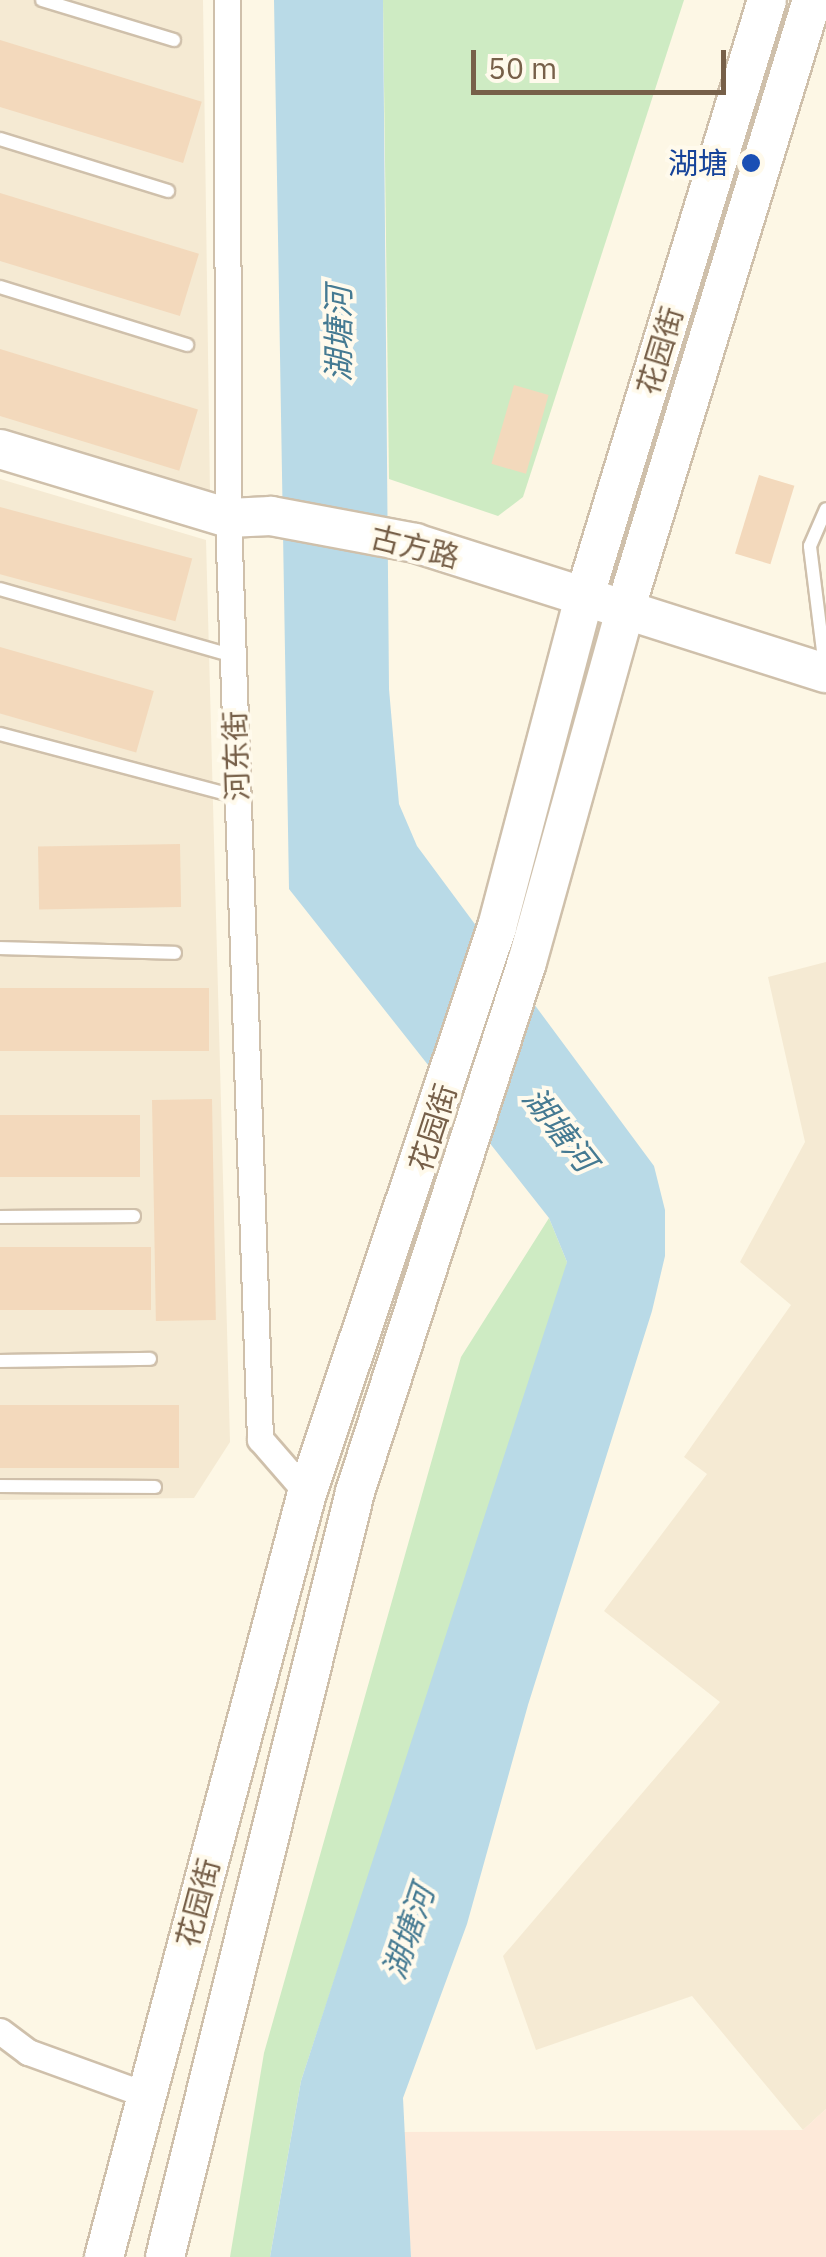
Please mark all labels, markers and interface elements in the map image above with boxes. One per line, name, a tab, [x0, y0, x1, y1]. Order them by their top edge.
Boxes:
scale bar	[476, 30, 731, 92]
text: 50 m	[488, 48, 557, 87]
place label: 湖塘	[668, 145, 728, 181]
marker: 湖塘	[738, 150, 764, 176]
water label: 湖塘河	[319, 286, 357, 382]
street label: 花园街	[630, 303, 690, 399]
street label: 古方路	[367, 519, 463, 575]
street label: 河东街	[216, 710, 256, 802]
water label: 湖塘河	[515, 1079, 605, 1179]
street label: 花园街	[402, 1080, 464, 1176]
street label: 花园街	[169, 1855, 227, 1951]
water label: 湖塘河	[374, 1880, 442, 1984]

